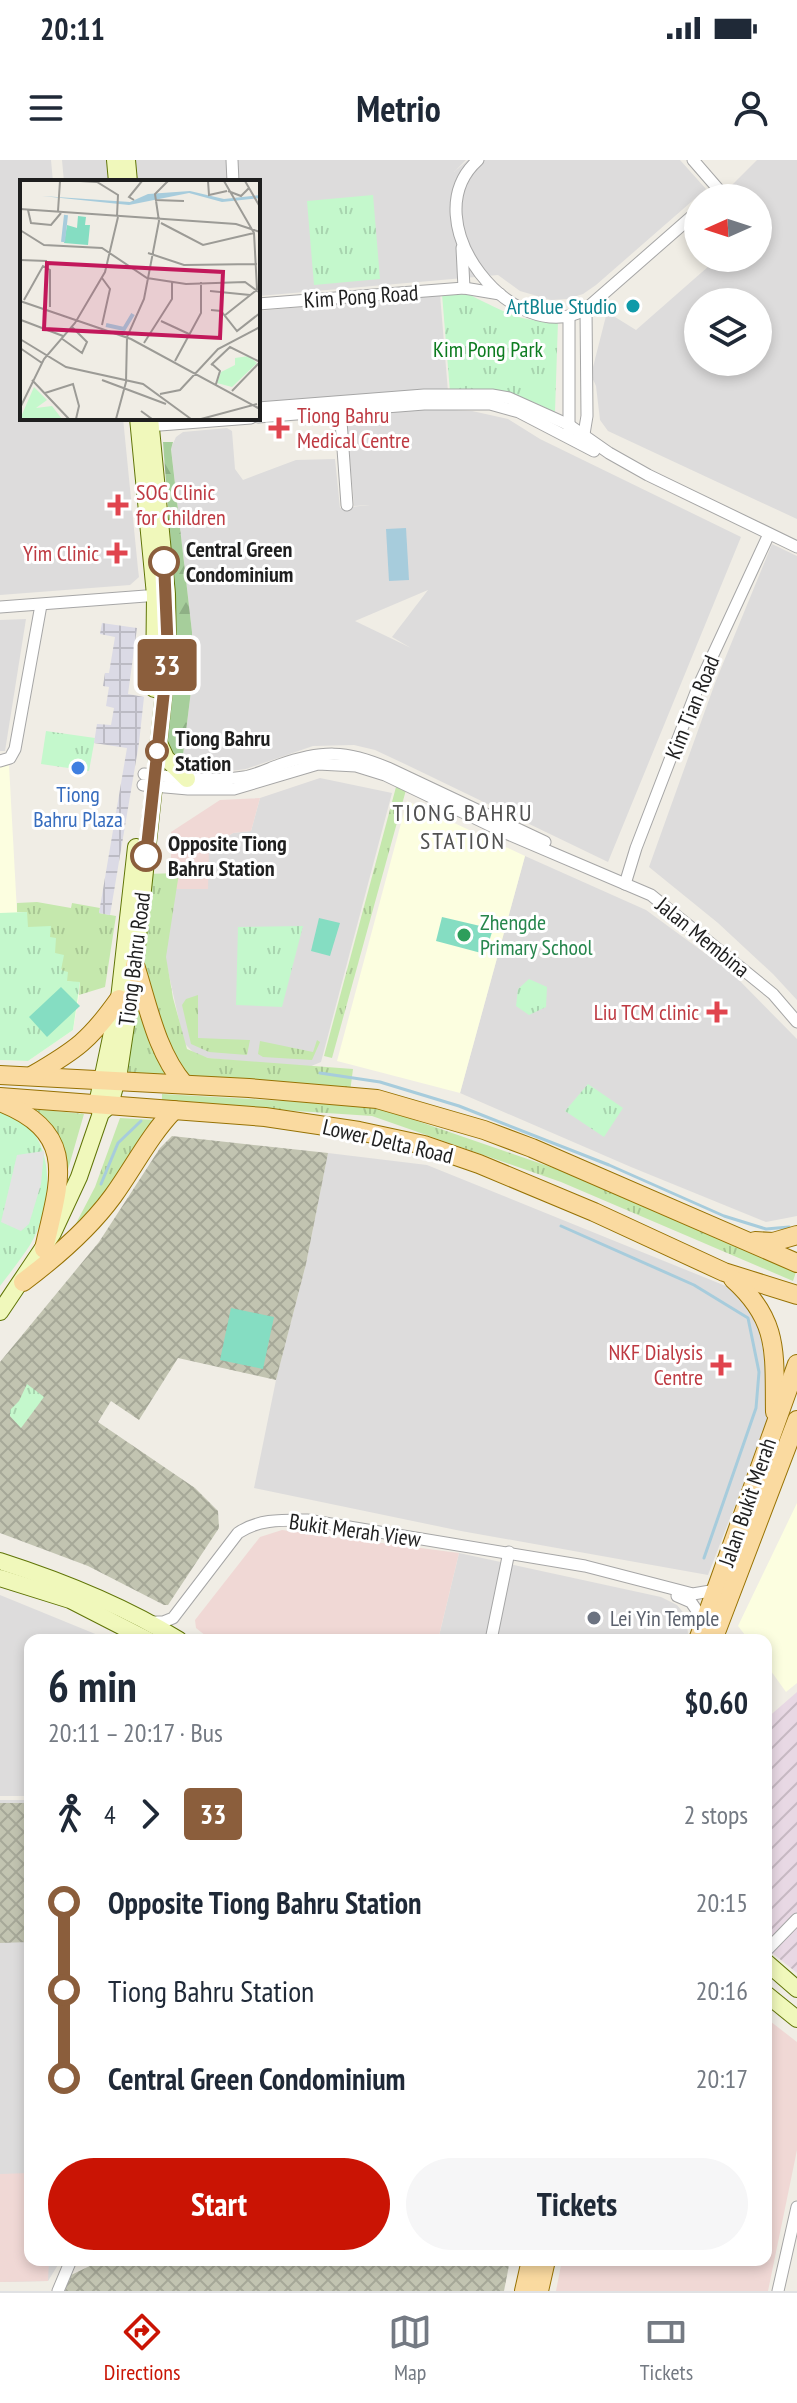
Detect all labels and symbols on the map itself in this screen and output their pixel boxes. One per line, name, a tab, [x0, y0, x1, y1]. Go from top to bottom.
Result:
inset map	[20, 180, 260, 420]
north arrow	[684, 184, 772, 272]
street label: Kim Pong Road	[303, 278, 419, 314]
place label: ArtBlue Studio	[506, 292, 617, 320]
marker: ArtBlue Studio	[624, 297, 642, 315]
park label: Kim Pong Park	[433, 335, 543, 363]
place label: Tiong Bahru Medical Centre	[297, 401, 410, 454]
marker: Tiong Bahru Medical Centre	[268, 417, 290, 439]
place label: SOG Clinic for Children	[136, 478, 226, 531]
marker: SOG Clinic for Children	[107, 494, 129, 516]
place label: Central Green Condominium	[186, 535, 293, 588]
place label: Yim Clinic	[23, 539, 99, 567]
marker: Yim Clinic	[106, 542, 128, 564]
marker: Central Green Condominium	[149, 547, 179, 577]
line badge: 33	[131, 639, 203, 691]
street label: Kim Tian Road	[659, 651, 725, 763]
place label: Tiong Bahru Station	[175, 724, 270, 777]
marker: Tiong Bahru Station	[146, 740, 168, 762]
marker: Tiong Bahru Plaza	[69, 759, 87, 777]
place label: Tiong Bahru Plaza	[33, 780, 123, 833]
district label: TIONG BAHRU STATION	[393, 797, 533, 856]
place label: Opposite Tiong Bahru Station	[168, 829, 287, 882]
marker: Opposite Tiong Bahru Station	[131, 841, 161, 871]
street label: Jalan Membina	[650, 890, 756, 983]
street label: Tiong Bahru Road	[112, 891, 156, 1027]
place label: Zhengde Primary School	[480, 908, 594, 961]
marker: Zhengde Primary School	[455, 926, 473, 944]
place label: Liu TCM clinic	[594, 998, 699, 1026]
marker: Liu TCM clinic	[706, 1001, 728, 1023]
street label: Lower Delta Road	[320, 1112, 456, 1170]
place label: NKF Dialysis Centre	[608, 1338, 703, 1391]
marker: NKF Dialysis Centre	[710, 1354, 732, 1376]
street label: Jalan Bukit Merah	[712, 1434, 782, 1571]
street label: Bukit Merah View	[287, 1507, 423, 1553]
place label: Lei Yin Temple	[610, 1604, 719, 1632]
marker: Lei Yin Temple	[585, 1609, 603, 1627]

